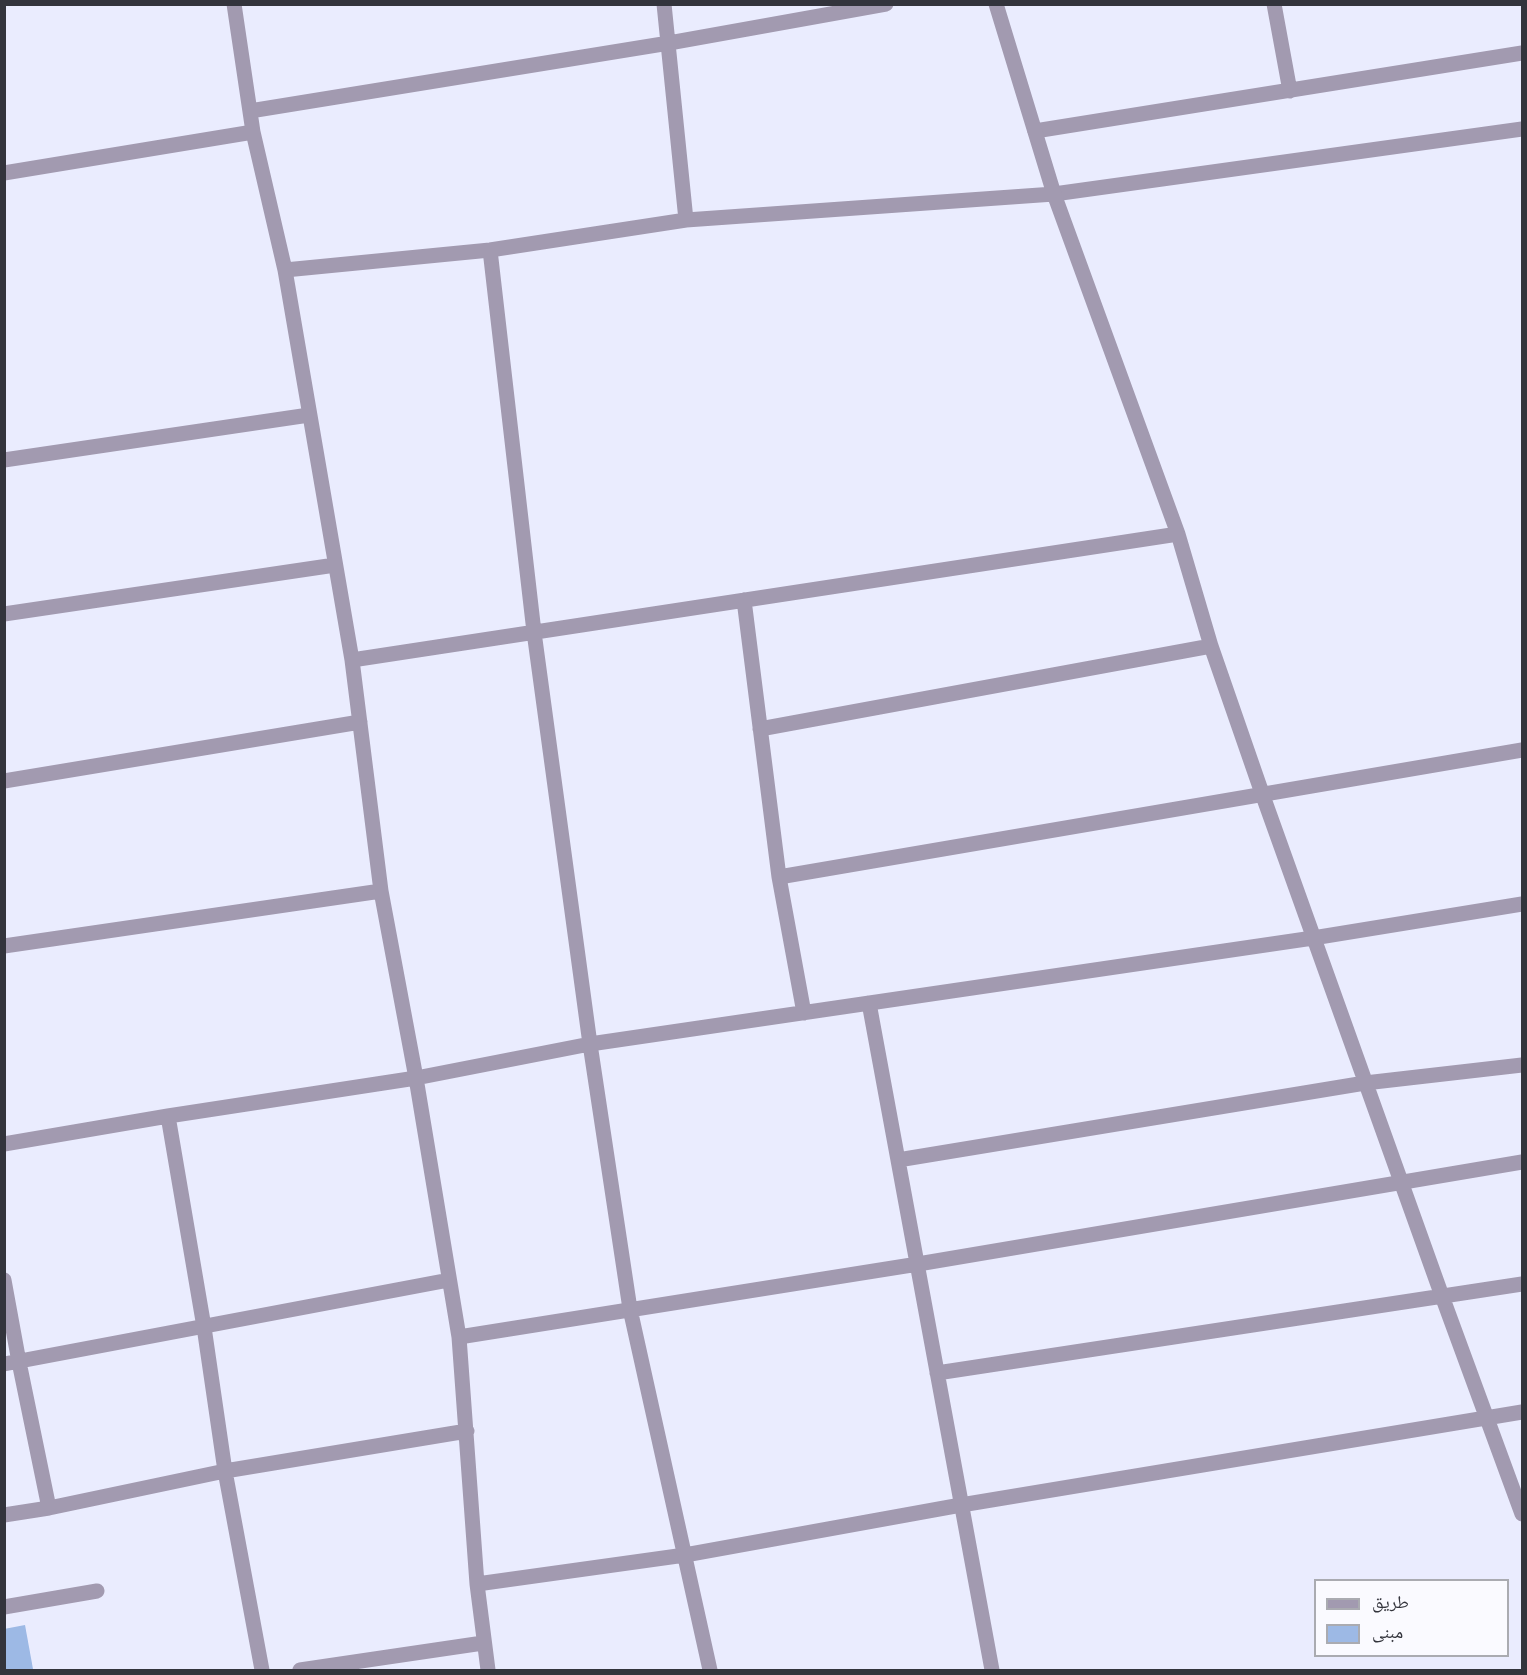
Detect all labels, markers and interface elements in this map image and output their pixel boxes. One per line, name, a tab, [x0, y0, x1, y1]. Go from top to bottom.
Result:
legend	[1314, 1579, 1509, 1657]
text: طريق	[1372, 1590, 1409, 1613]
text: مبنى	[1372, 1620, 1403, 1643]

